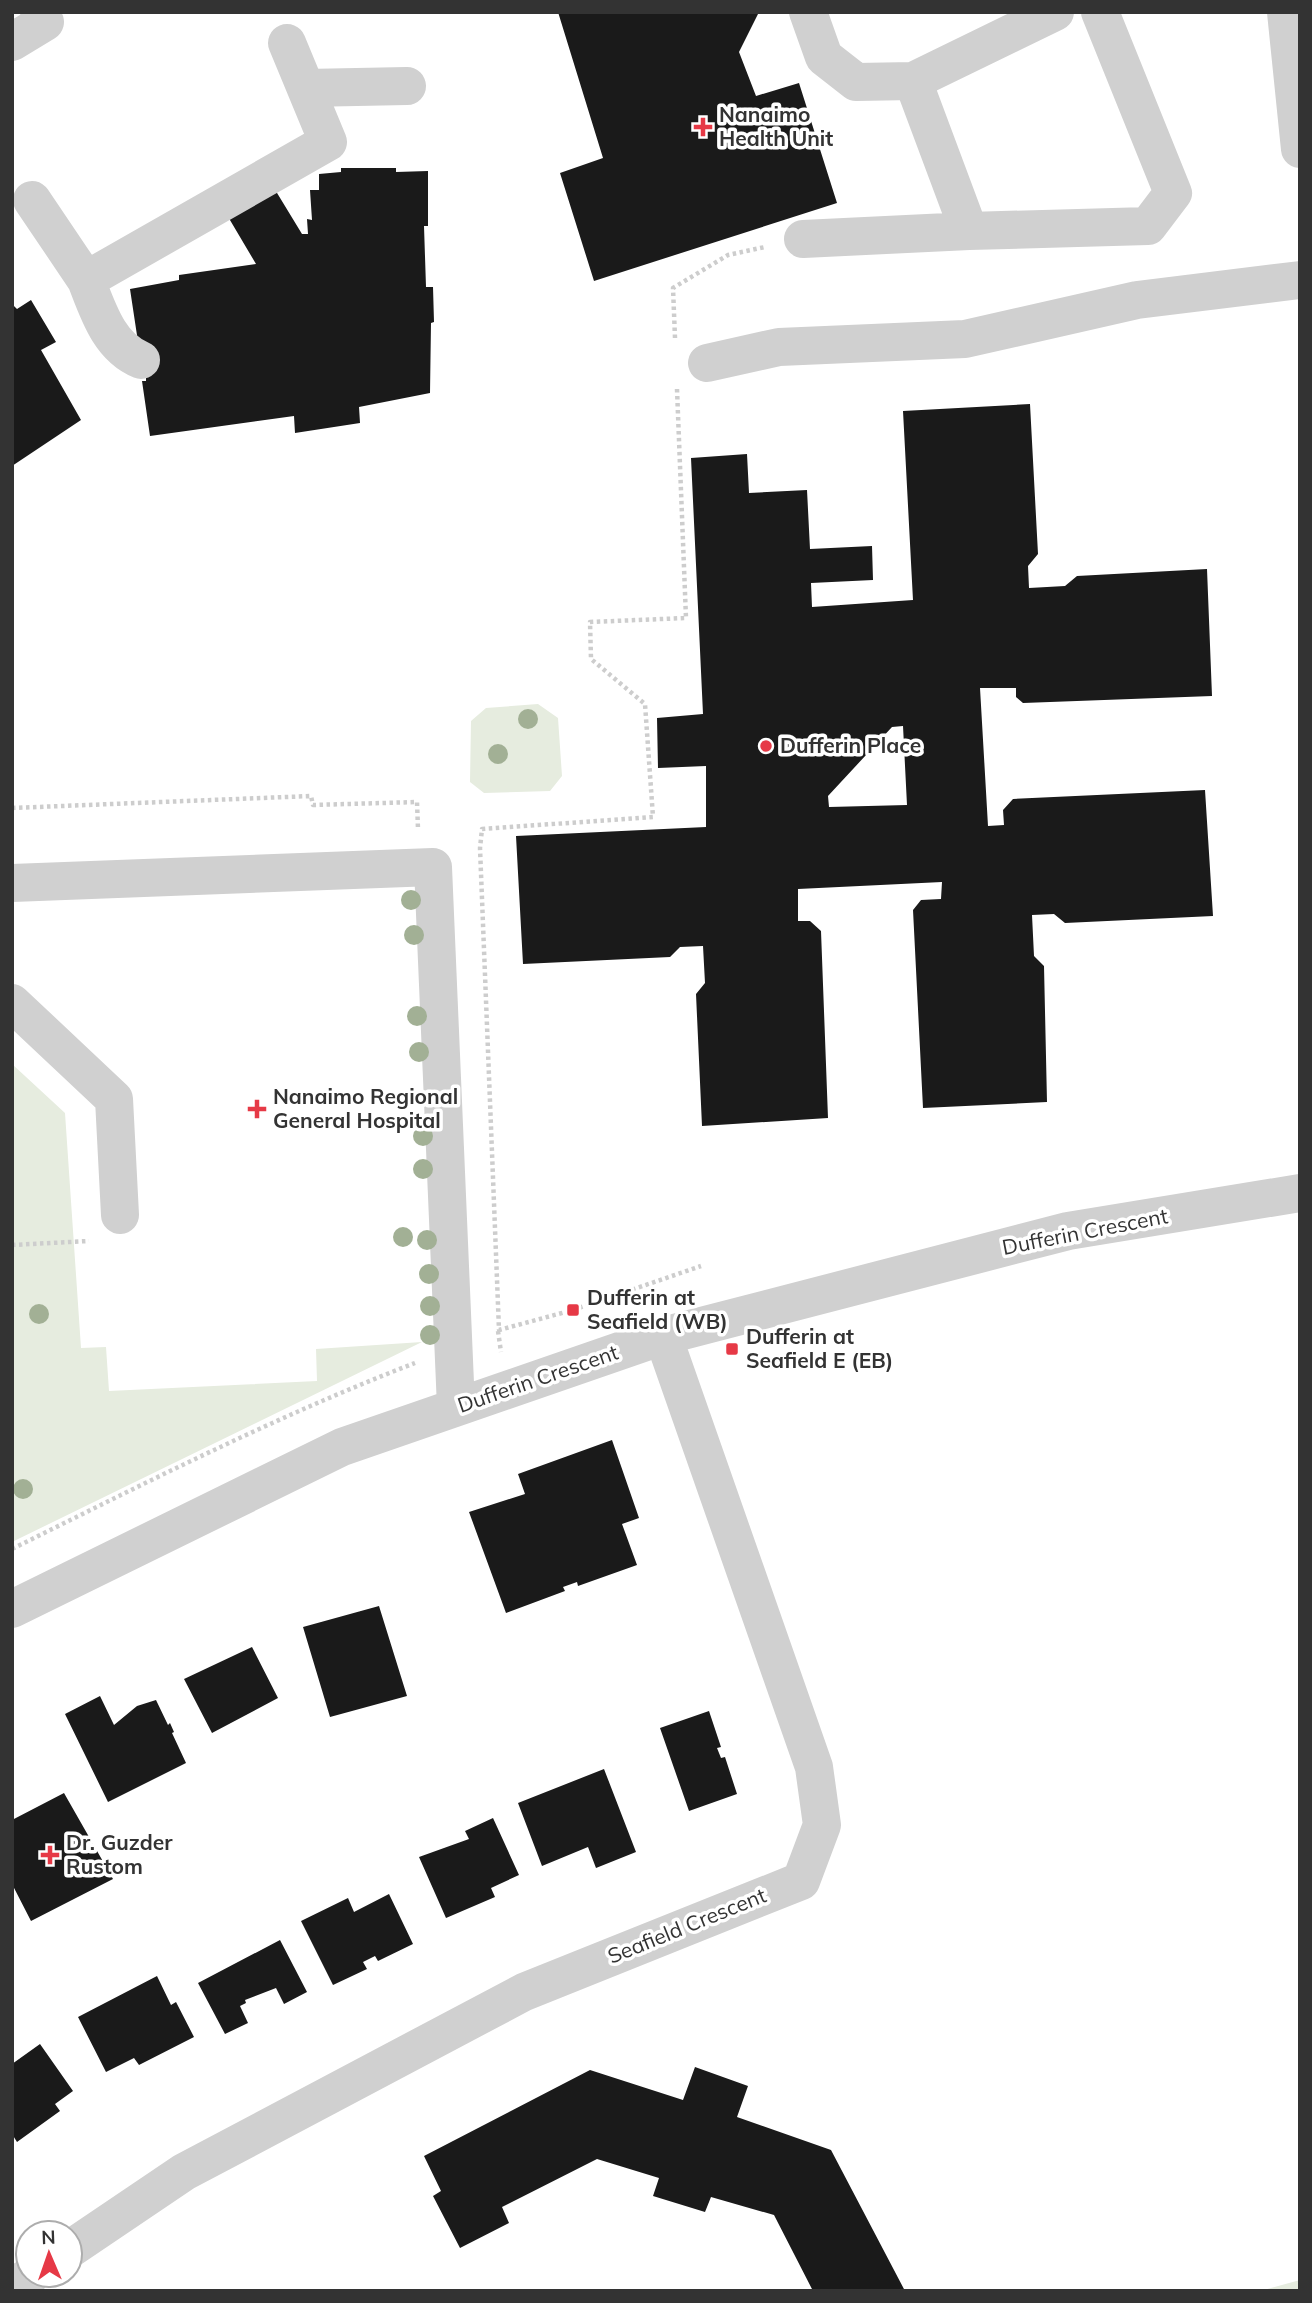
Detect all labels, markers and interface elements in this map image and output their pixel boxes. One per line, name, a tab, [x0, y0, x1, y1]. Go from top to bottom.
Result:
place label: Nanaimo Health Unit	[719, 101, 833, 151]
marker: Nanaimo Health Unit	[693, 117, 713, 137]
place label: Dufferin Place	[780, 732, 921, 758]
marker: Dufferin Place	[758, 738, 774, 754]
place label: Nanaimo Regional General Hospital	[273, 1083, 458, 1133]
marker: Nanaimo Regional General Hospital	[247, 1099, 267, 1119]
street label: Dufferin Crescent	[1000, 1202, 1170, 1260]
place label: Dufferin at Seafield (WB)	[587, 1284, 728, 1334]
marker: Dufferin at Seafield (WB)	[565, 1302, 581, 1318]
place label: Dufferin at Seafield E (EB)	[746, 1323, 893, 1373]
street label: Dufferin Crescent	[454, 1338, 621, 1418]
marker: Dufferin at Seafield E (EB)	[724, 1341, 740, 1357]
place label: Dr. Guzder Rustom	[66, 1829, 173, 1879]
marker: Dr. Guzder Rustom	[40, 1845, 60, 1865]
street label: Seafield Crescent	[604, 1881, 770, 1969]
north arrow	[14, 2219, 84, 2289]
text: N	[41, 2225, 56, 2249]

